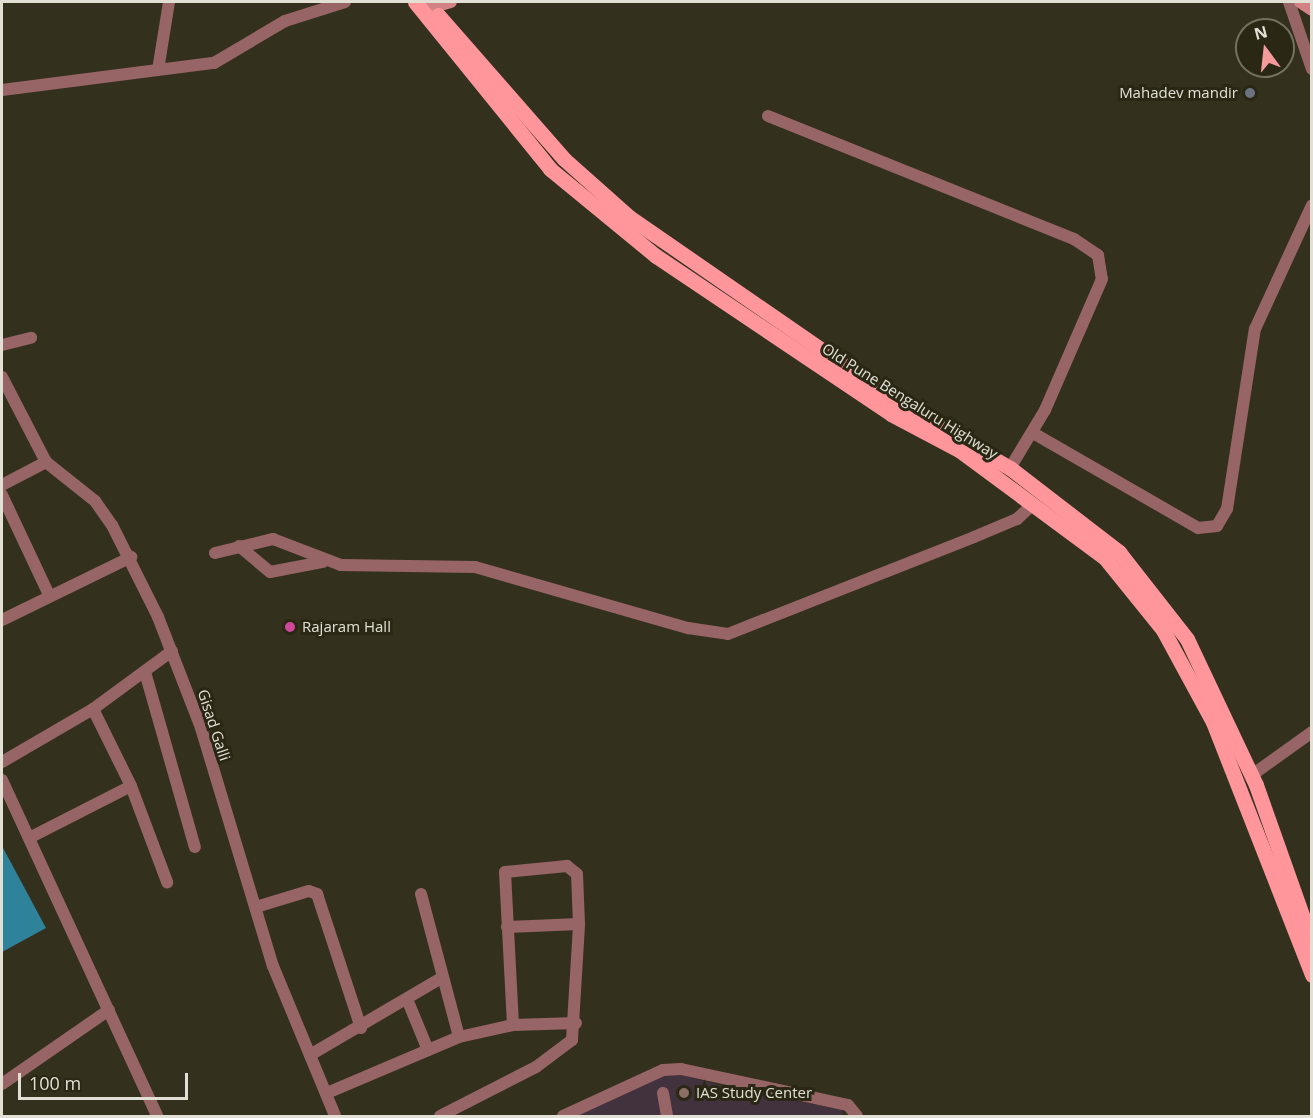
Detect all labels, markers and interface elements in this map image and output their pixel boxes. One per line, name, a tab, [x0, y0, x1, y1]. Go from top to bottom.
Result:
north arrow	[1235, 18, 1295, 78]
text: N	[1252, 20, 1270, 45]
place label: Mahadev mandir	[1119, 84, 1238, 102]
marker: Mahadev mandir	[1243, 86, 1257, 100]
street label: Old Pune Bengaluru Highway	[819, 339, 1001, 463]
place label: Rajaram Hall	[302, 618, 391, 636]
marker: Rajaram Hall	[283, 620, 297, 634]
street label: Gisad Galli	[194, 687, 234, 763]
scale bar	[21, 1061, 190, 1099]
text: 100 m	[29, 1071, 81, 1095]
place label: IAS Study Center	[696, 1084, 812, 1102]
marker: IAS Study Center	[677, 1086, 691, 1100]

